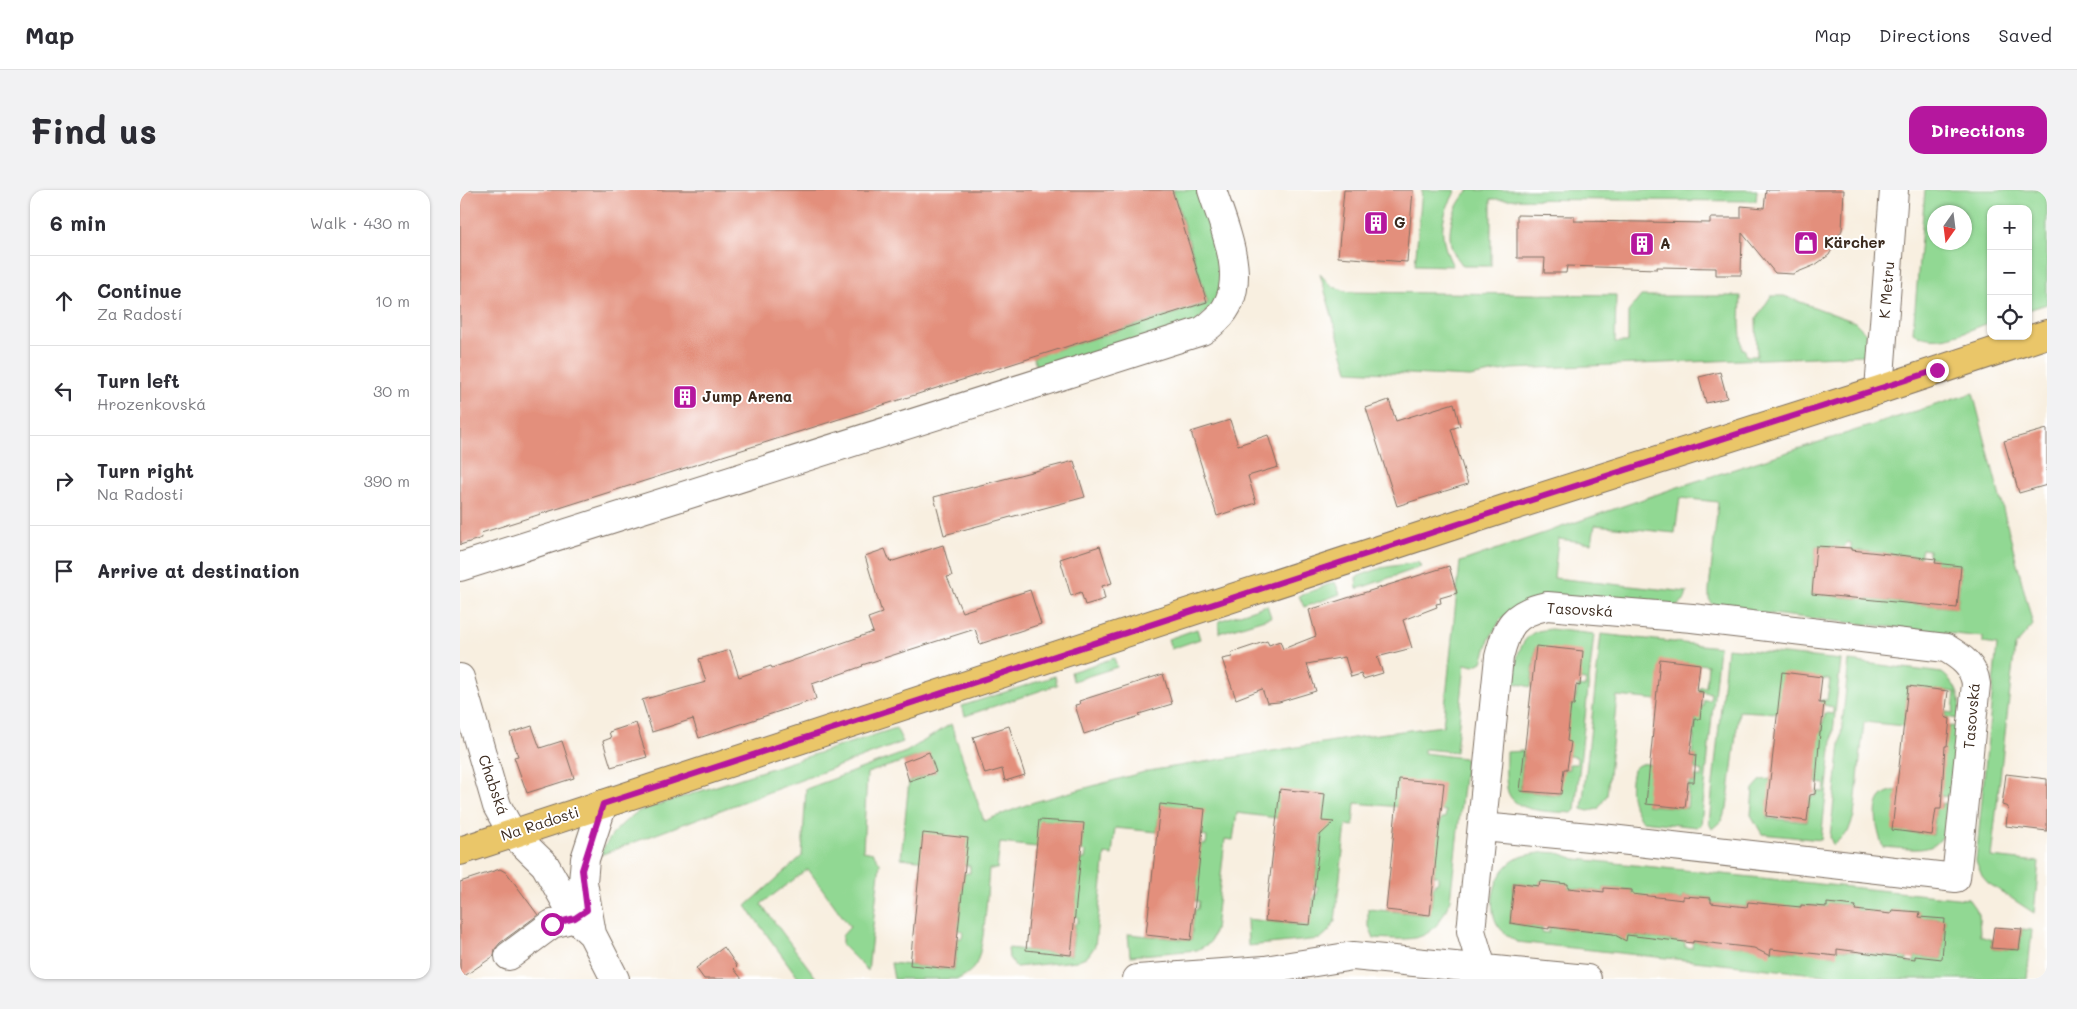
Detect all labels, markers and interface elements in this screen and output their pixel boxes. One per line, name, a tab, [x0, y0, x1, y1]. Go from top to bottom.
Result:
text: Map	[25, 19, 74, 50]
text: Map	[1814, 23, 1851, 47]
text: Directions	[1879, 23, 1971, 47]
text: Saved	[1999, 23, 2052, 47]
button: Directions	[1909, 106, 2047, 154]
text: Find us	[30, 107, 157, 153]
north arrow	[1927, 205, 1972, 250]
map controls	[1987, 205, 2032, 340]
button: +	[1987, 205, 2032, 250]
text: 6 min	[50, 209, 106, 236]
building icon: G	[1363, 210, 1389, 236]
text: Walk · 430 m	[310, 212, 410, 233]
place label: G	[1394, 212, 1406, 232]
shop icon: Kärcher	[1793, 230, 1819, 256]
building icon: A	[1629, 231, 1655, 257]
place label: Kärcher	[1824, 232, 1886, 252]
place label: A	[1660, 233, 1670, 253]
button: −	[1987, 250, 2032, 295]
street label: K Metru	[1874, 260, 1898, 319]
text: Continue	[97, 278, 182, 303]
icon: ahead	[50, 287, 78, 315]
text: 10 m	[375, 290, 410, 311]
button: locate	[1987, 295, 2032, 340]
text: Za Radostí	[97, 303, 183, 324]
route end	[1926, 359, 1949, 382]
text: Turn left	[97, 368, 180, 393]
icon: left	[50, 377, 78, 405]
text: 30 m	[373, 380, 410, 401]
building icon: Jump Arena	[672, 384, 698, 410]
place label: Jump Arena	[702, 386, 792, 406]
text: Hrozenkovská	[97, 393, 206, 414]
text: Turn right	[97, 458, 194, 483]
icon: right	[50, 467, 78, 495]
text: 390 m	[363, 470, 410, 491]
text: Na Radosti	[97, 483, 183, 504]
icon: arrive	[50, 557, 78, 585]
text: Arrive at destination	[97, 558, 300, 583]
street label: Tasovská	[1546, 597, 1614, 621]
street label: Tasovská	[1958, 682, 1984, 750]
street label: Chabská	[474, 752, 514, 818]
street label: Na Radosti	[498, 801, 581, 845]
route start	[541, 913, 564, 936]

